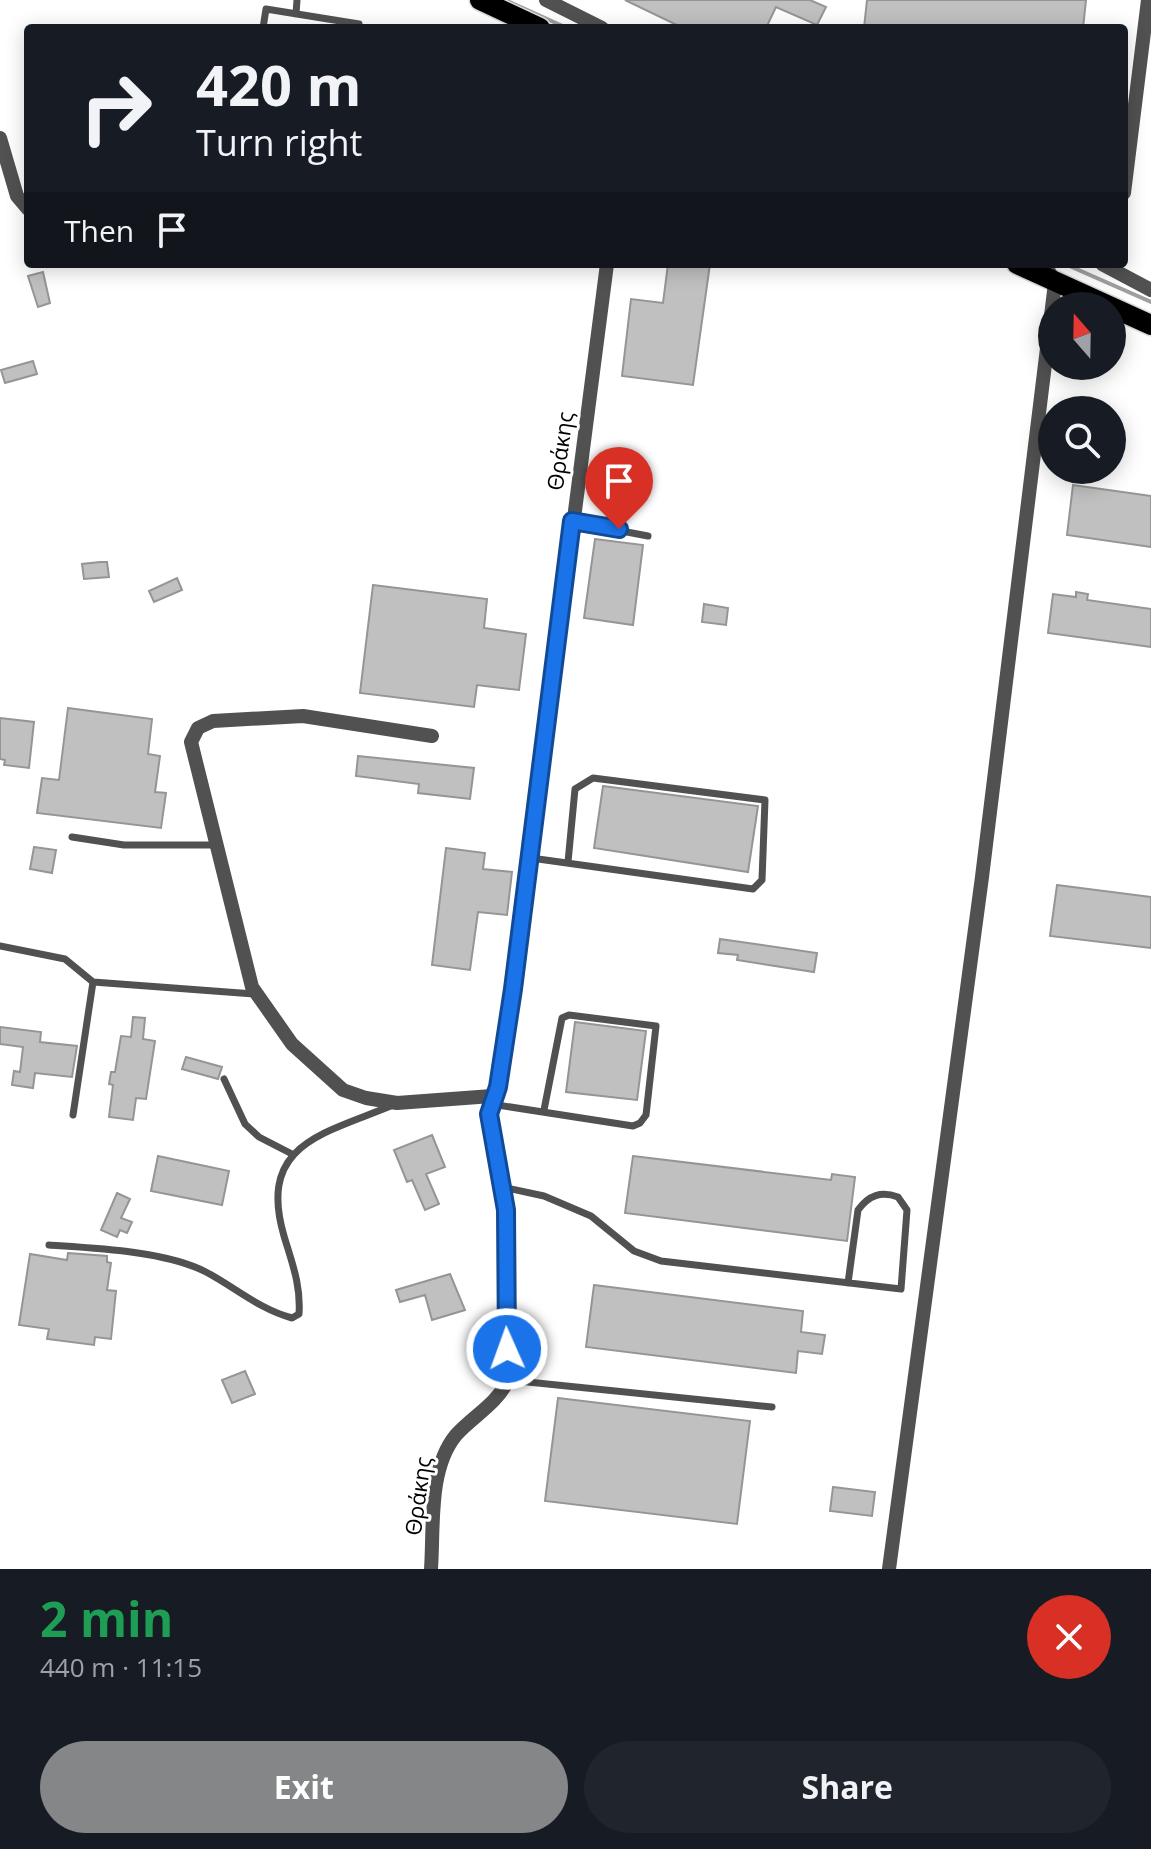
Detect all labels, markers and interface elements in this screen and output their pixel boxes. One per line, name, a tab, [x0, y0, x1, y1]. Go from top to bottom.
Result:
text: 420 m	[196, 46, 362, 122]
icon: right	[64, 56, 168, 160]
text: Turn right	[196, 118, 362, 167]
icon: arrive	[150, 208, 194, 252]
text: Then	[64, 210, 134, 251]
north arrow	[1038, 292, 1126, 380]
map controls	[1038, 292, 1126, 484]
button: search	[1038, 396, 1126, 484]
street label: Θράκης	[539, 409, 579, 492]
pin	[585, 447, 653, 529]
icon: arrive	[597, 459, 641, 503]
position arrow	[465, 1307, 549, 1391]
street label: Θράκης	[397, 1454, 437, 1537]
text: 2 min	[40, 1586, 173, 1651]
button: close	[1027, 1595, 1111, 1679]
text: 440 m · 11:15	[40, 1649, 202, 1685]
button: Exit	[40, 1741, 568, 1833]
button: Share	[584, 1741, 1111, 1833]

